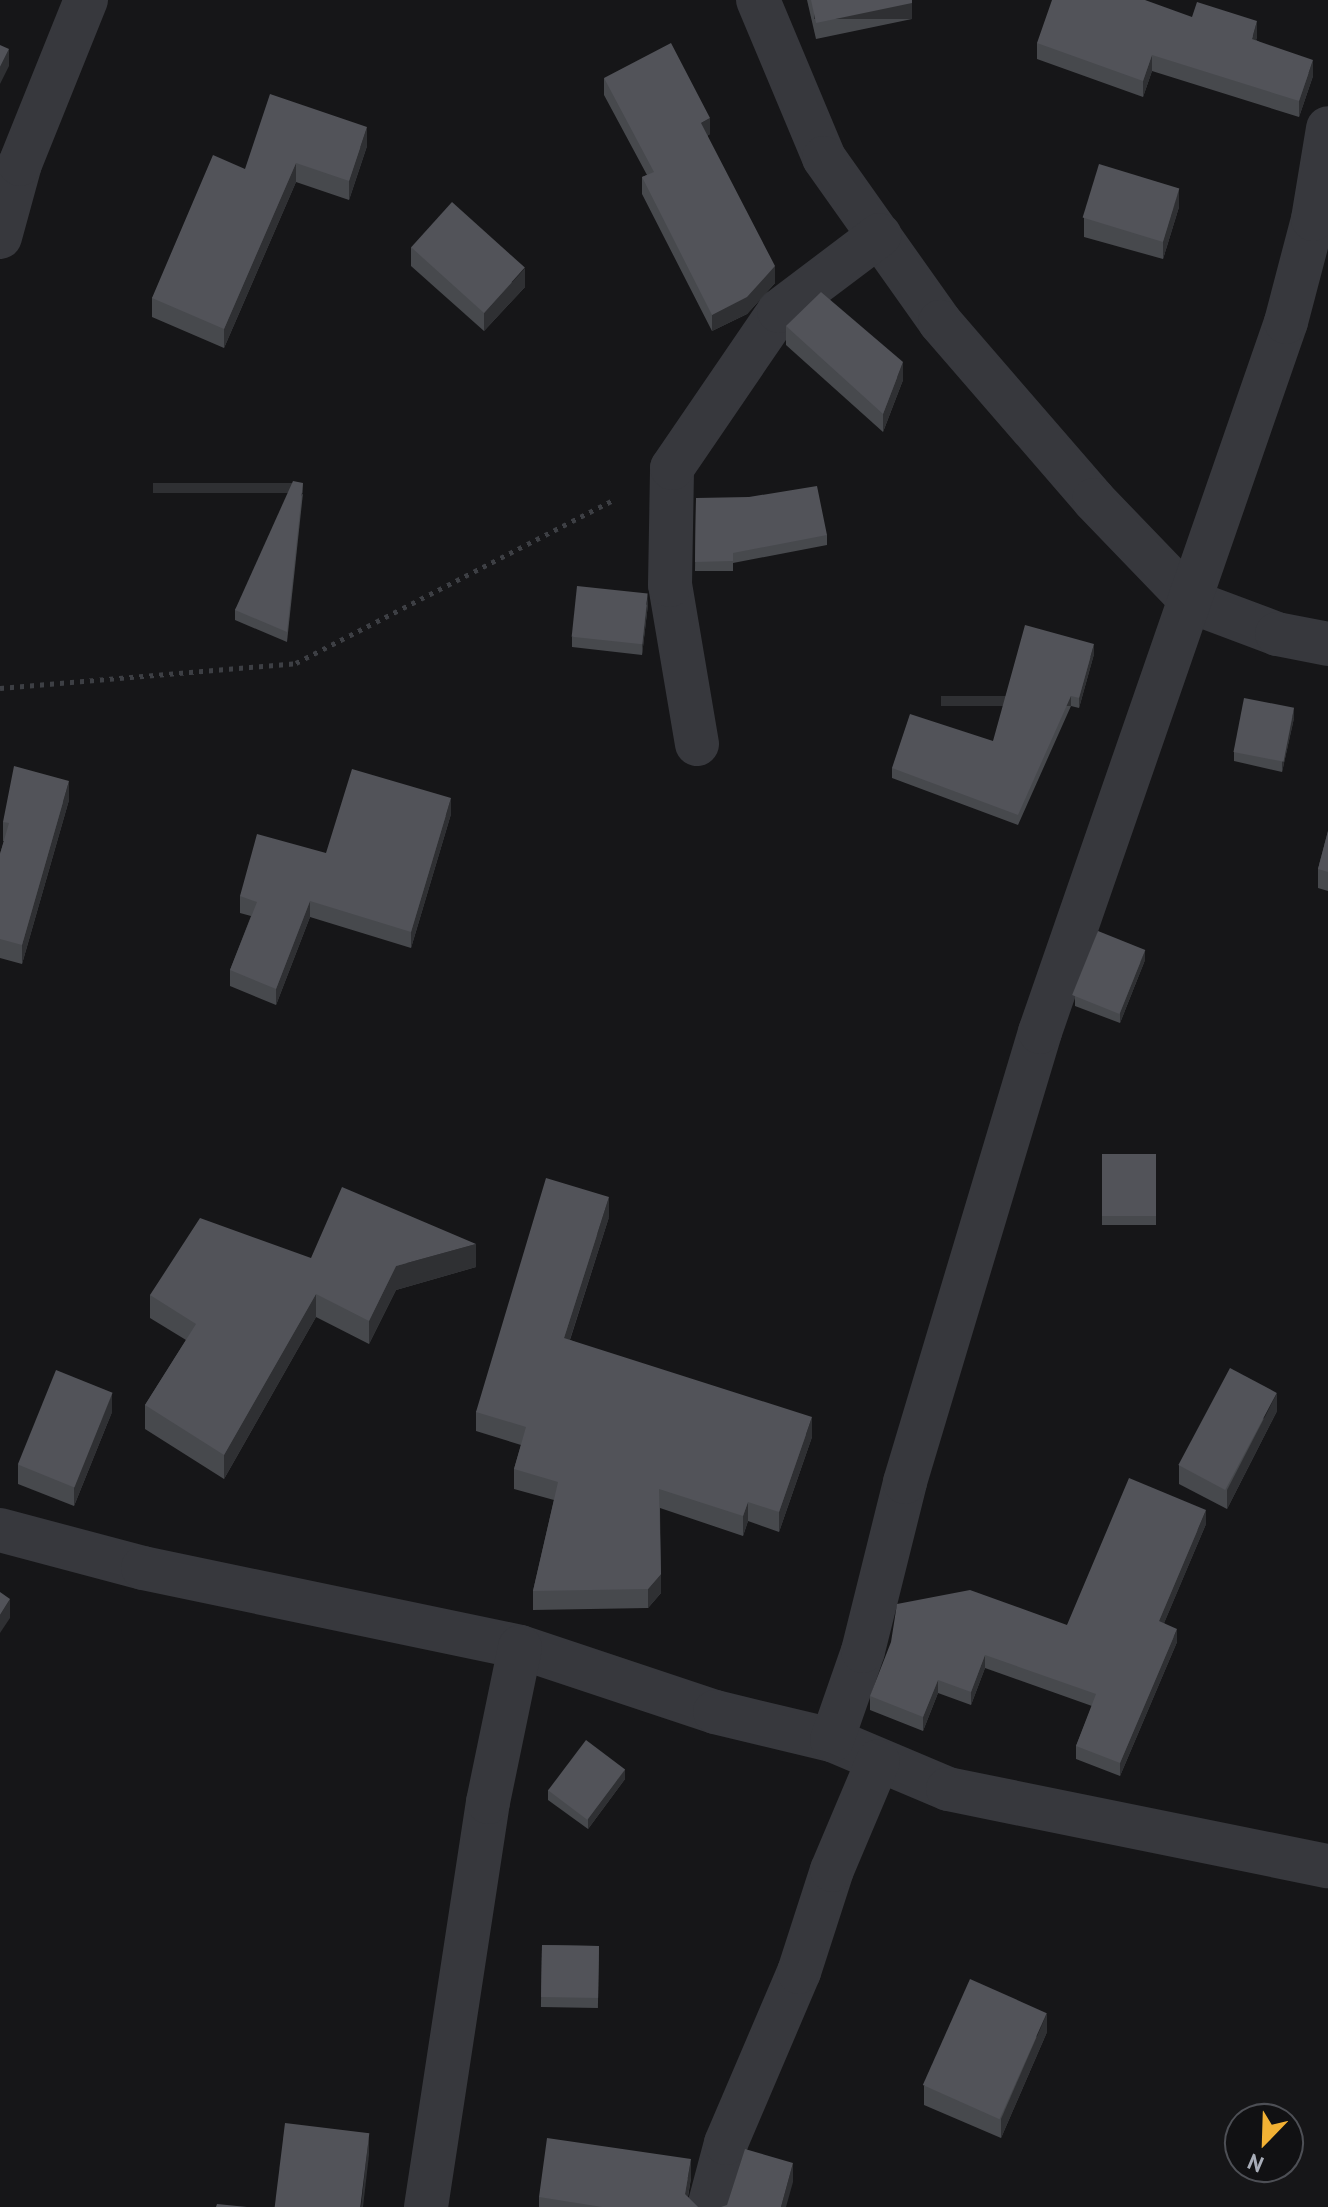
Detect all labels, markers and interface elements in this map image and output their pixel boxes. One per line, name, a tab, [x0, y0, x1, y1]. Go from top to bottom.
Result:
north arrow	[1224, 2103, 1304, 2183]
text: N	[1243, 2148, 1268, 2179]

